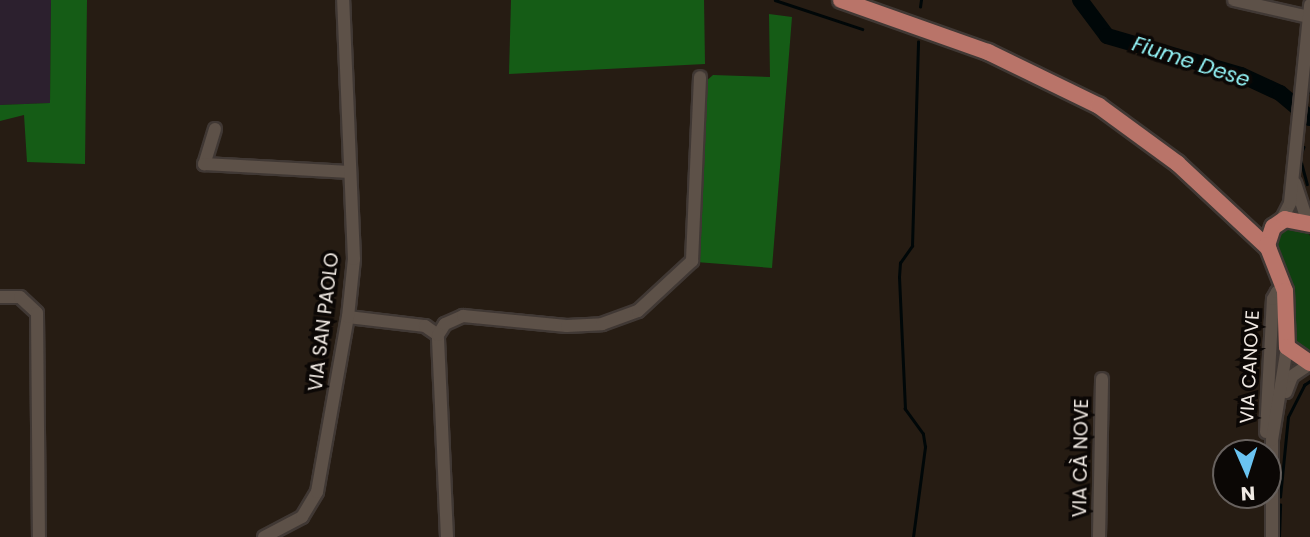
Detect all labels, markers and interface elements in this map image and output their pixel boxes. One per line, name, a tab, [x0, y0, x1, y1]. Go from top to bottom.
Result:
water label: Fiume Dese	[1129, 31, 1253, 93]
street label: VIA SAN PAOLO	[304, 251, 344, 393]
street label: VIA CANOVE	[1236, 310, 1264, 424]
street label: VIA CÀ NOVE	[1069, 398, 1093, 518]
north arrow	[1212, 439, 1282, 509]
text: N	[1240, 480, 1256, 507]

